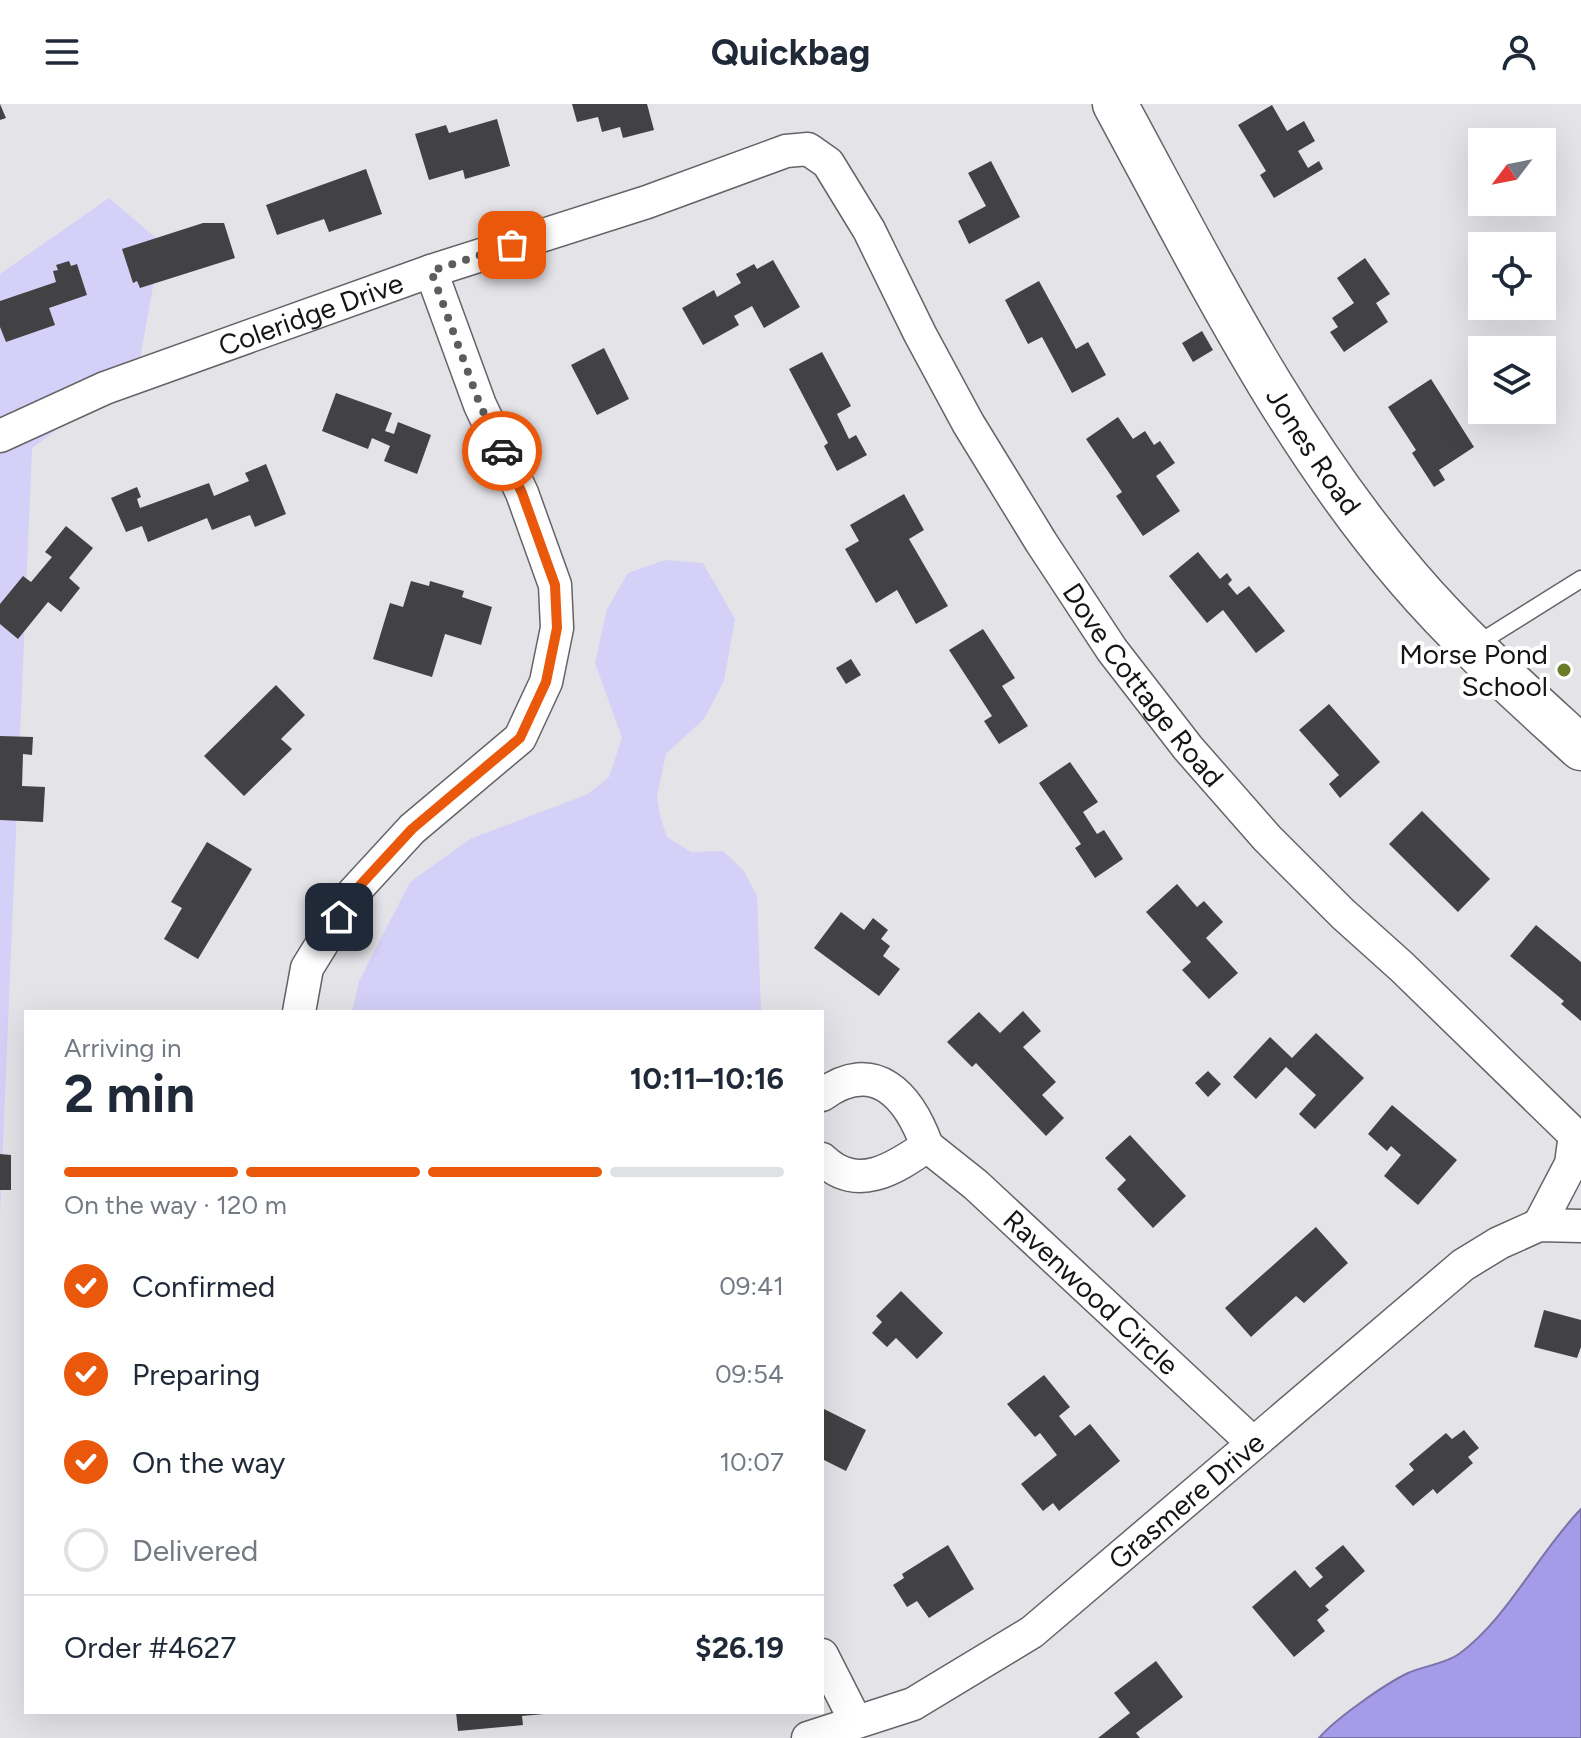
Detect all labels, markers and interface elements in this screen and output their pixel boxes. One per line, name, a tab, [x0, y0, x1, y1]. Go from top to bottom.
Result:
icon: menu	[40, 30, 84, 74]
icon: person	[1497, 30, 1541, 74]
text: Quickbag	[711, 31, 870, 74]
north arrow	[1468, 128, 1556, 216]
map controls	[1468, 128, 1556, 424]
pin	[478, 211, 546, 279]
icon: bag	[490, 223, 534, 267]
button: locate	[1468, 232, 1556, 320]
street label: Coleridge Drive	[214, 265, 408, 363]
button: layers	[1468, 336, 1556, 424]
street label: Jones Road	[1259, 381, 1368, 521]
courier	[462, 411, 542, 491]
icon: car	[480, 429, 524, 473]
street label: Dove Cottage Road	[1056, 577, 1231, 794]
place label: Morse Pond School	[1399, 637, 1548, 703]
marker: Morse Pond School	[1555, 661, 1573, 679]
pin	[305, 883, 373, 951]
icon: home	[317, 895, 361, 939]
text: Arriving in	[64, 1032, 182, 1064]
text: 10:11–10:16	[630, 1060, 784, 1097]
text: 2 min	[64, 1063, 195, 1125]
text: On the way · 120 m	[64, 1189, 287, 1221]
street label: Ravenwood Circle	[997, 1203, 1186, 1382]
icon: check	[64, 1264, 108, 1308]
text: Confirmed	[132, 1268, 275, 1305]
text: 09:41	[719, 1270, 784, 1302]
icon: check	[64, 1352, 108, 1396]
text: Preparing	[132, 1356, 260, 1393]
text: 09:54	[715, 1358, 784, 1390]
street label: Grasmere Drive	[1101, 1425, 1271, 1576]
icon: check	[64, 1440, 108, 1484]
text: On the way	[132, 1444, 285, 1481]
text: 10:07	[719, 1446, 784, 1478]
text: Delivered	[132, 1532, 258, 1569]
text: Order #4627	[64, 1629, 236, 1666]
text: $26.19	[695, 1629, 784, 1666]

